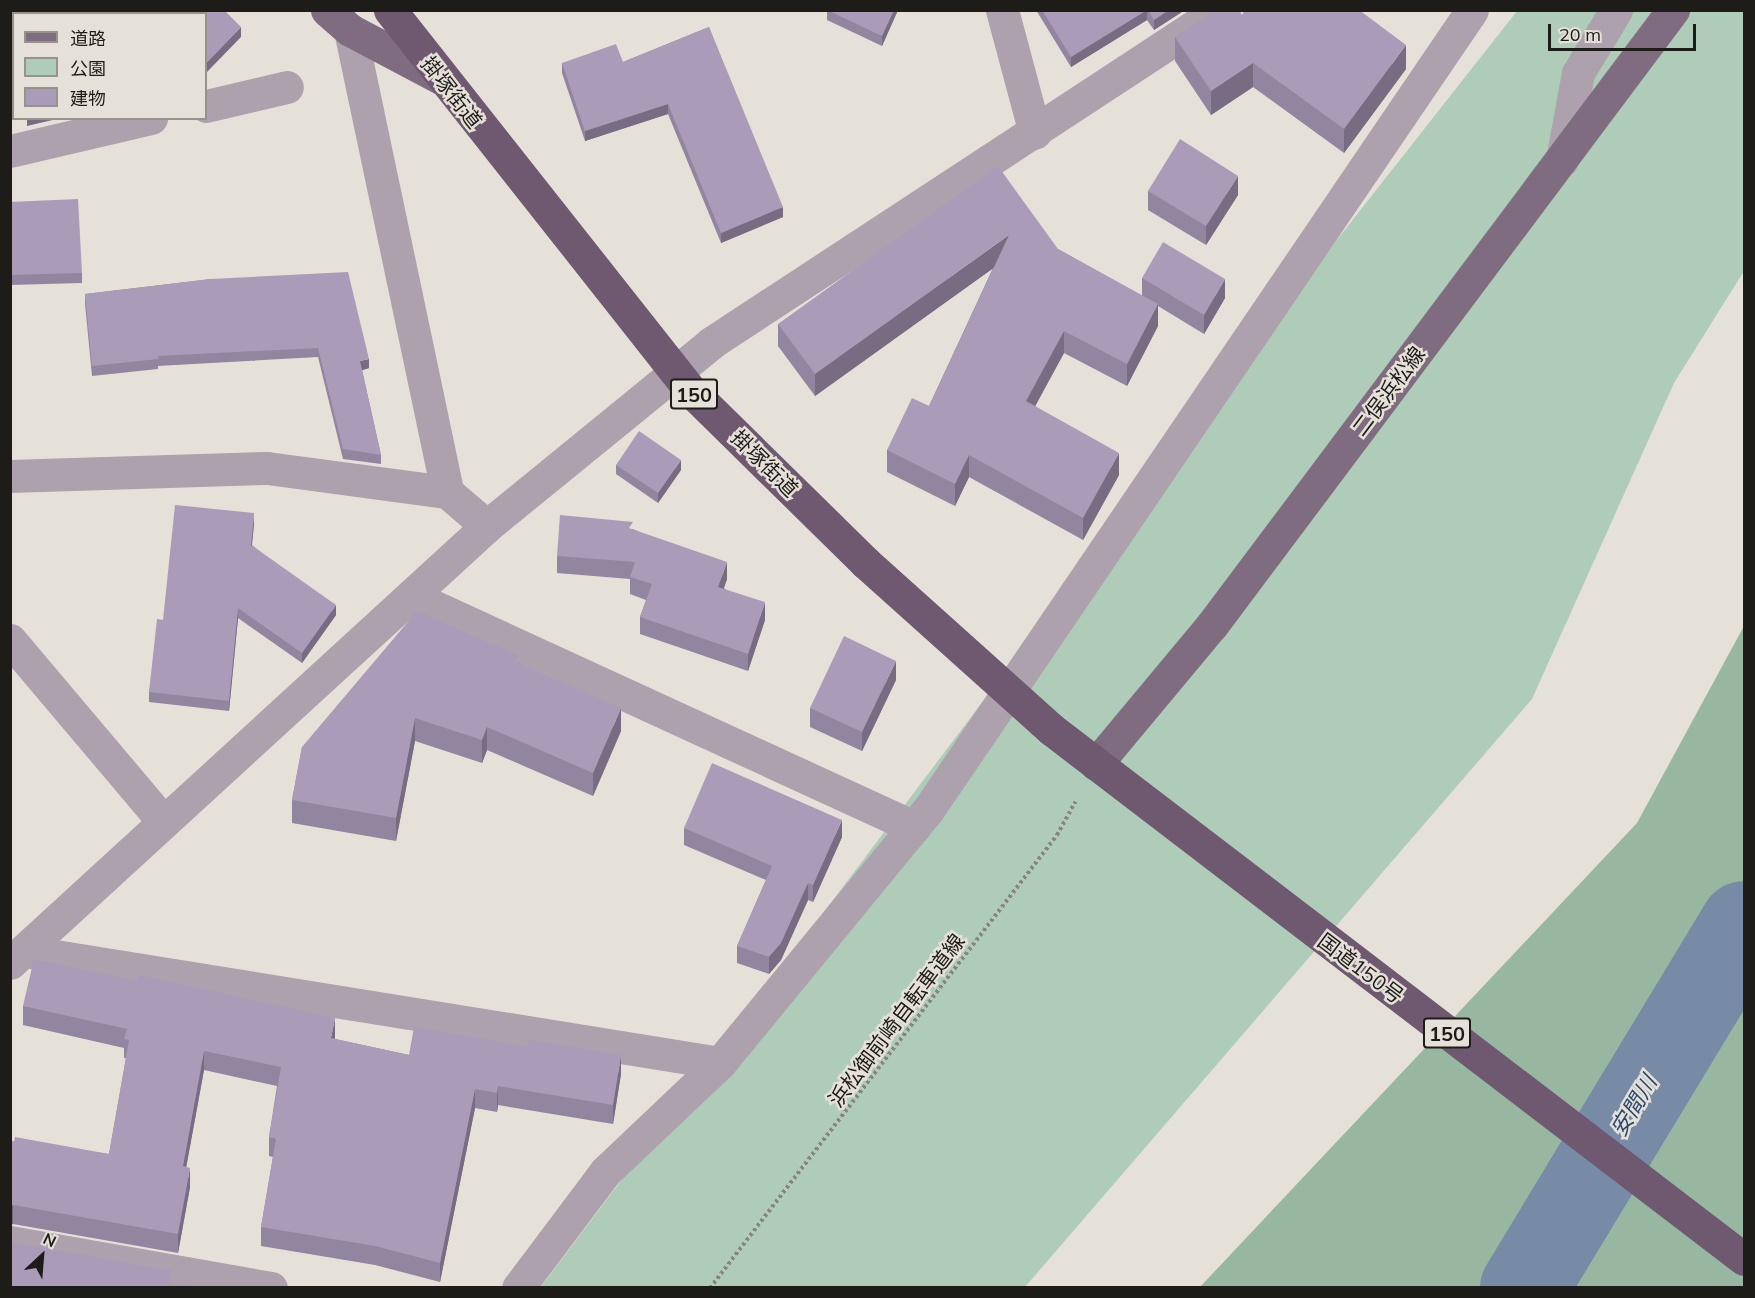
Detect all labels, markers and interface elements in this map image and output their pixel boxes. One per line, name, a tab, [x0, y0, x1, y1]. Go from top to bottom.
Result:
legend	[12, 12, 207, 120]
scale bar	[1551, 12, 1700, 50]
text: 20 m	[1559, 23, 1601, 46]
text: 道路	[70, 27, 106, 50]
street label: 掛塚街道	[416, 51, 488, 133]
text: 公園	[70, 57, 106, 80]
text: 建物	[70, 87, 106, 110]
street label: 二俣浜松線	[1346, 341, 1430, 441]
road number: 150	[670, 377, 718, 411]
street label: 掛塚街道	[726, 424, 804, 502]
street label: 国道150号	[1313, 928, 1409, 1008]
street label: 浜松御前崎自転車道線	[823, 929, 969, 1111]
road number: 150	[1423, 1016, 1471, 1050]
water label: 安間川	[1606, 1071, 1662, 1141]
north arrow	[12, 1226, 72, 1286]
text: N	[40, 1228, 60, 1251]

